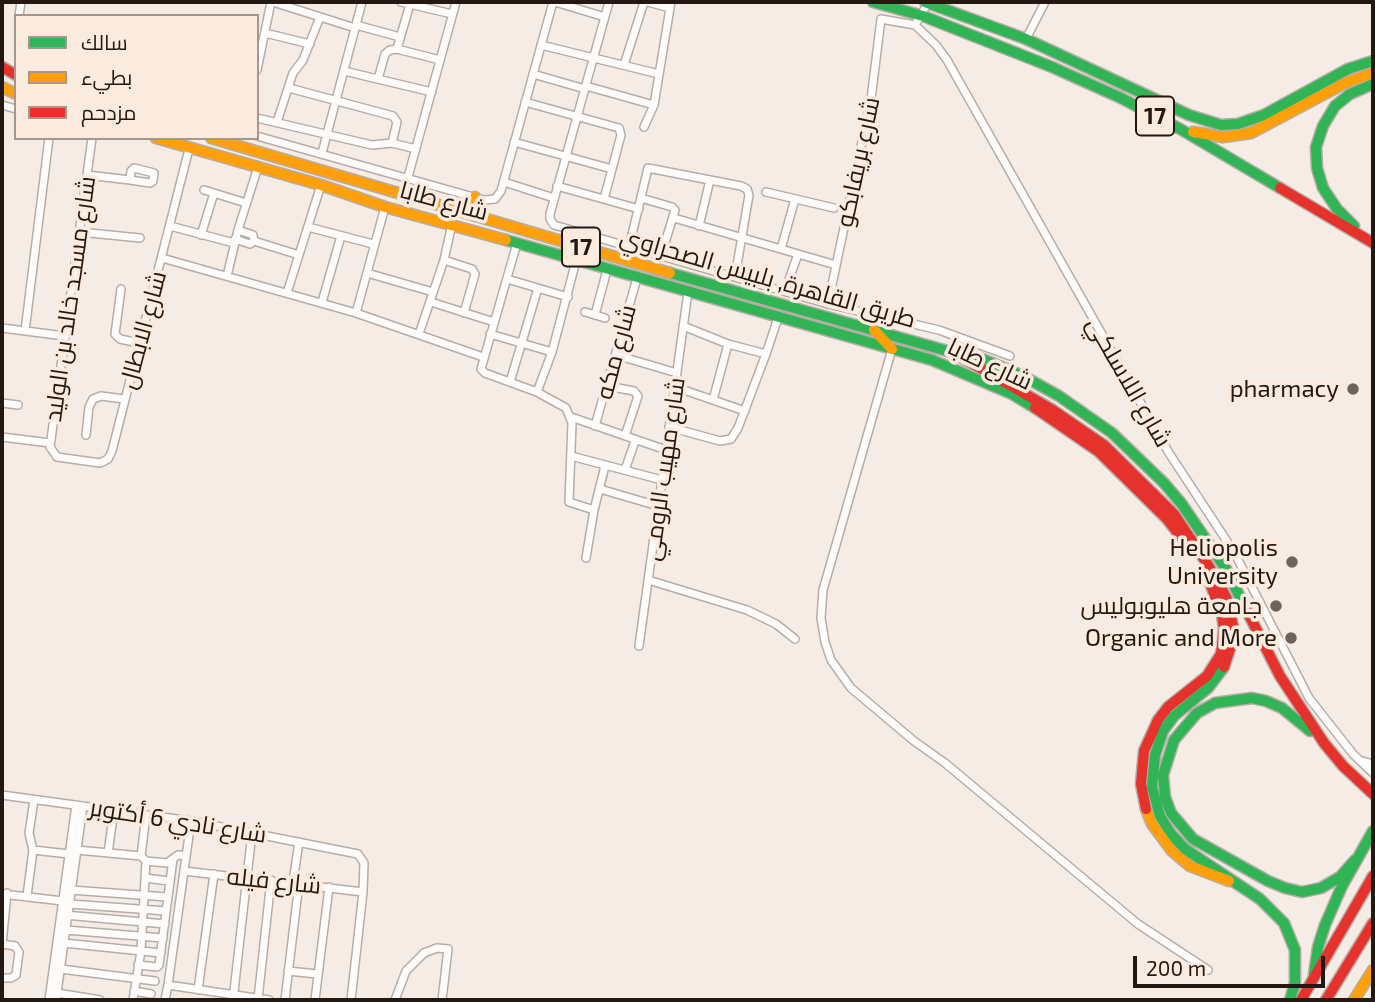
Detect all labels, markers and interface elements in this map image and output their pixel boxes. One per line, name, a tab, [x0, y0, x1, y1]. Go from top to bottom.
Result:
legend	[14, 14, 259, 140]
text: سالك	[81, 29, 128, 54]
text: بطيء	[81, 64, 132, 89]
street label: شارع بريفابكو	[830, 94, 886, 230]
road number: 17	[1136, 97, 1174, 136]
text: مزدحم	[81, 99, 136, 124]
street label: شارع مسجد خالد بن الوليد	[39, 174, 101, 424]
street label: شارع طابا	[397, 175, 491, 227]
street label: طريق القاهرة, بلبيس الصحراوي	[617, 222, 919, 334]
road number: 17	[562, 228, 600, 266]
street label: شارع الابطال	[113, 268, 173, 392]
street label: شارع مكه	[590, 301, 642, 403]
street label: شارع اللاسلكي	[1080, 312, 1178, 452]
street label: شارع طابا	[943, 332, 1037, 396]
street label: شارع مهيب الرومي	[637, 375, 691, 563]
place label: pharmacy	[1230, 375, 1339, 403]
marker: pharmacy	[1345, 381, 1361, 397]
place label: Heliopolis University	[1167, 534, 1278, 590]
marker: Heliopolis University	[1284, 554, 1300, 570]
place label: جامعة هليوبوليس	[1080, 592, 1262, 620]
marker: جامعة هليوبوليس	[1268, 598, 1284, 614]
place label: Organic and More	[1085, 624, 1277, 652]
marker: Organic and More	[1283, 630, 1299, 646]
street label: شارع نادي 6 أكتوبر	[87, 793, 269, 849]
street label: شارع فيله	[225, 862, 323, 900]
scale bar	[1137, 942, 1330, 986]
text: 200 m	[1146, 955, 1206, 980]

